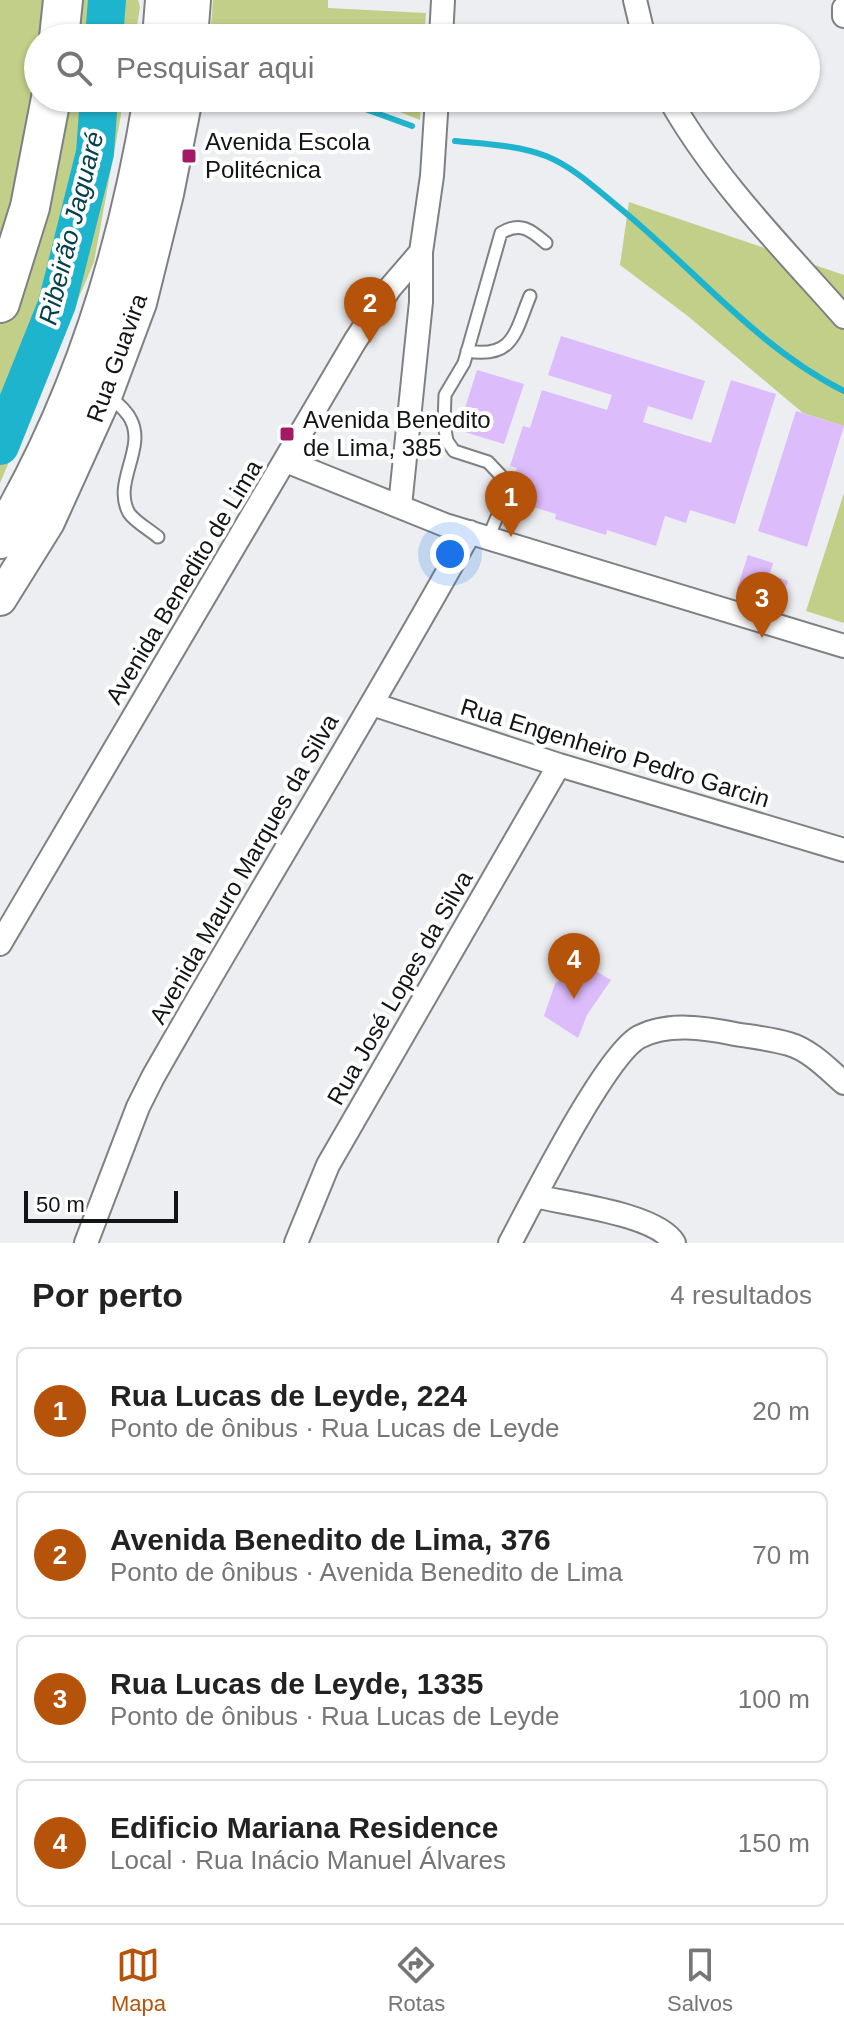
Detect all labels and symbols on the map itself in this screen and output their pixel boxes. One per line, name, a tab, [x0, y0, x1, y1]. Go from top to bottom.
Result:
water label: Ribeirão Jaguaré	[32, 128, 110, 328]
place label: Avenida Escola Politécnica	[205, 128, 371, 183]
marker: Avenida Escola Politécnica	[180, 147, 198, 165]
pin: 2	[344, 277, 396, 343]
street label: Rua Guavira	[81, 289, 152, 426]
place label: Avenida Benedito de Lima, 385	[303, 406, 491, 461]
marker: Avenida Benedito de Lima, 385	[278, 425, 296, 443]
street label: Avenida Benedito de Lima	[100, 454, 268, 709]
pin: 1	[485, 471, 537, 537]
your location	[430, 534, 470, 574]
pin: 3	[736, 572, 788, 638]
street label: Rua Engenheiro Pedro Garcin	[457, 693, 773, 812]
street label: Avenida Mauro Marques da Silva	[144, 709, 344, 1028]
street label: Rua José Lopes da Silva	[322, 865, 478, 1109]
pin: 4	[548, 933, 600, 999]
scale bar	[24, 1187, 178, 1223]

